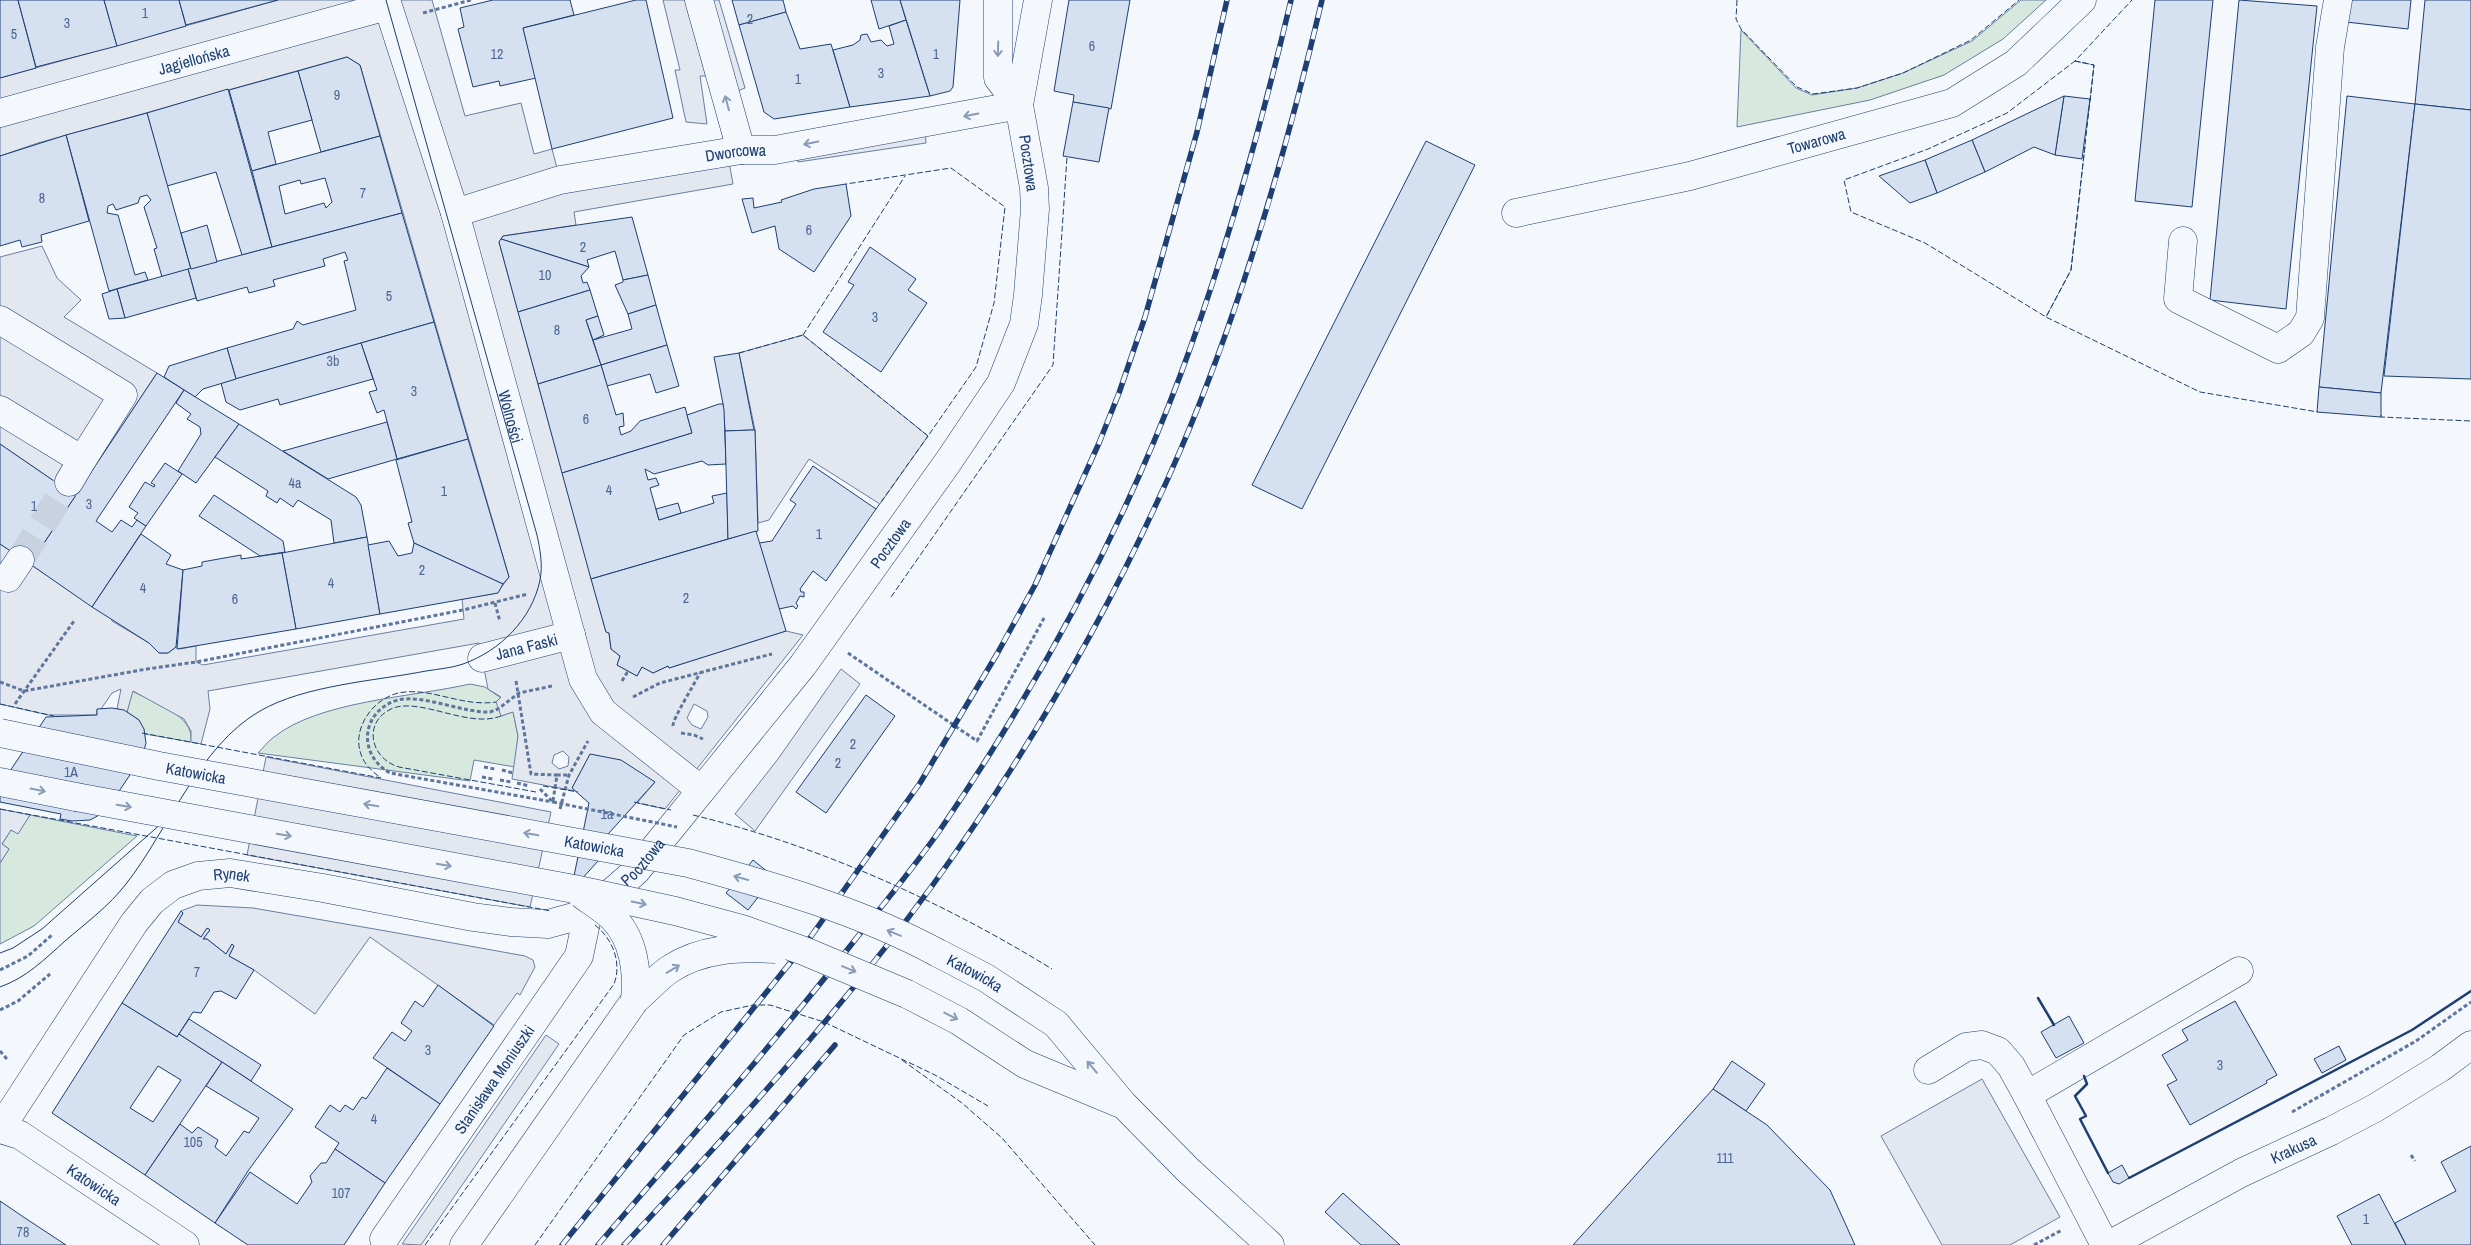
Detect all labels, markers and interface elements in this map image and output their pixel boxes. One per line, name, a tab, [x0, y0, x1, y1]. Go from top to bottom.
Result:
house number: 1	[142, 4, 149, 22]
house number: 2	[747, 10, 753, 28]
house number: 3	[64, 14, 70, 32]
house number: 5	[11, 25, 17, 43]
house number: 6	[1089, 37, 1095, 55]
street label: Jagiellońska	[156, 39, 233, 80]
one-way arrow	[994, 40, 1003, 56]
house number: 12	[491, 45, 503, 63]
house number: 1	[933, 45, 940, 63]
house number: 3	[878, 64, 884, 82]
house number: 1	[795, 70, 802, 88]
house number: 9	[334, 86, 340, 104]
one-way arrow	[722, 95, 732, 111]
one-way arrow	[964, 111, 980, 120]
street label: Towarowa	[1785, 122, 1848, 159]
street label: Pocztowa	[1014, 133, 1044, 193]
street label: Dworcowa	[704, 139, 767, 167]
one-way arrow	[804, 139, 820, 149]
house number: 7	[360, 184, 366, 202]
house number: 8	[39, 189, 45, 207]
house number: 6	[806, 221, 812, 239]
house number: 2	[580, 238, 586, 256]
house number: 10	[539, 266, 551, 284]
house number: 5	[386, 287, 392, 305]
house number: 3	[872, 308, 878, 326]
house number: 8	[554, 321, 560, 339]
house number: 3b	[327, 352, 339, 370]
house number: 3	[411, 382, 417, 400]
street label: Wolności	[493, 388, 529, 445]
house number: 6	[583, 410, 589, 428]
house number: 4a	[289, 474, 302, 492]
house number: 4	[606, 481, 613, 499]
house number: 1	[441, 482, 448, 500]
house number: 3	[86, 495, 92, 513]
house number: 1	[31, 497, 38, 515]
street label: Pocztowa	[865, 513, 916, 573]
house number: 1	[816, 525, 823, 543]
house number: 2	[419, 561, 425, 579]
house number: 4	[328, 574, 335, 592]
house number: 4	[140, 579, 147, 597]
house number: 2	[683, 589, 689, 607]
house number: 6	[232, 590, 238, 608]
street label: Jana Faski	[493, 628, 560, 665]
house number: 2	[850, 735, 856, 753]
house number: 2	[835, 754, 841, 772]
street label: Katowicka	[164, 757, 228, 789]
house number: 1A	[64, 763, 78, 781]
one-way arrow	[30, 785, 46, 795]
one-way arrow	[363, 800, 379, 809]
one-way arrow	[116, 801, 132, 811]
house number: 1a	[601, 805, 614, 823]
one-way arrow	[523, 829, 539, 839]
street label: Katowicka	[563, 830, 627, 862]
one-way arrow	[276, 831, 292, 841]
street label: Pocztowa	[616, 833, 670, 891]
one-way arrow	[436, 860, 452, 870]
street label: Rynek	[212, 862, 252, 887]
one-way arrow	[734, 872, 750, 882]
one-way arrow	[631, 899, 647, 908]
one-way arrow	[887, 927, 902, 937]
street label: Katowicka	[943, 949, 1008, 998]
house number: 7	[194, 963, 200, 981]
one-way arrow	[665, 963, 679, 973]
one-way arrow	[841, 965, 856, 975]
one-way arrow	[943, 1011, 958, 1021]
street label: Stanisława Moniuszki	[449, 1020, 539, 1138]
house number: 3	[425, 1041, 431, 1059]
house number: 3	[2217, 1056, 2223, 1074]
one-way arrow	[1086, 1060, 1097, 1073]
house number: 4	[371, 1110, 378, 1128]
street label: Krakusa	[2267, 1128, 2320, 1169]
house number: 105	[183, 1133, 203, 1151]
house number: 111	[1716, 1149, 1734, 1167]
street label: Katowicka	[63, 1158, 126, 1211]
house number: 107	[331, 1184, 351, 1202]
house number: 1	[2363, 1210, 2370, 1228]
house number: 78	[17, 1223, 29, 1241]

